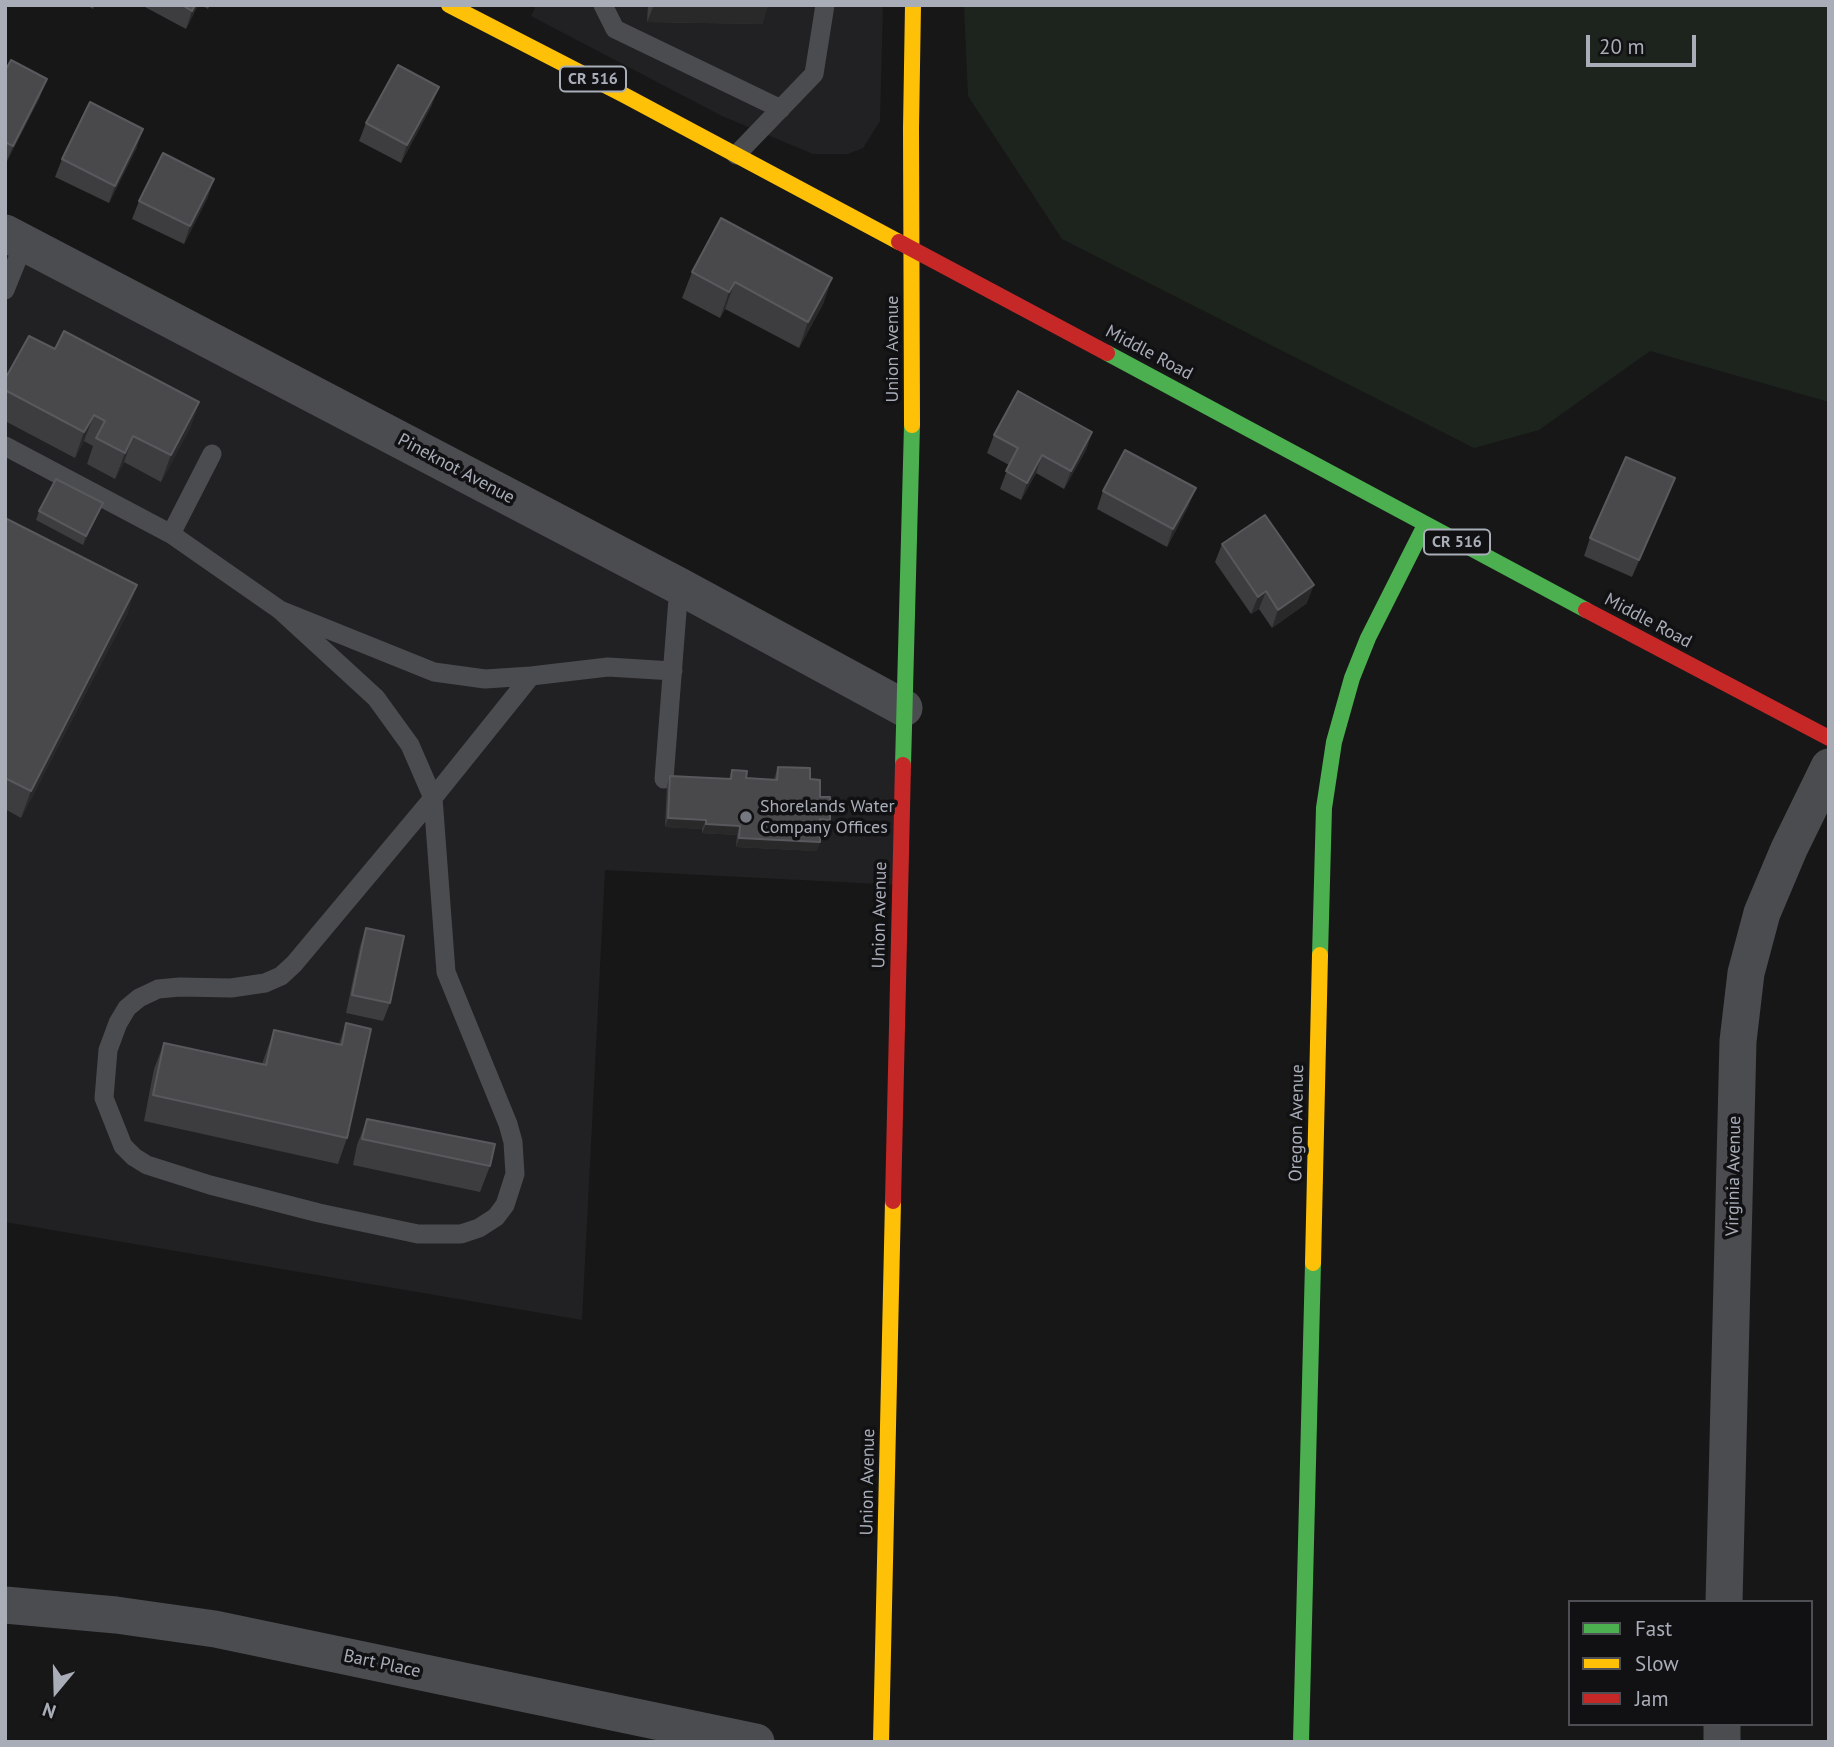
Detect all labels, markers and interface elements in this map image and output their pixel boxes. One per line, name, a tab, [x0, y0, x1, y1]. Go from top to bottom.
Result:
scale bar	[1589, 21, 1699, 65]
text: 20 m	[1599, 33, 1645, 60]
road number: CR 516	[560, 66, 626, 92]
street label: Union Avenue	[882, 296, 904, 402]
street label: Middle Road	[1102, 321, 1196, 385]
street label: Pineknot Avenue	[394, 429, 518, 509]
road number: CR 516	[1424, 530, 1490, 554]
street label: Middle Road	[1601, 589, 1695, 653]
place label: Shorelands Water Company Offices	[760, 796, 895, 838]
marker: Shorelands Water Company Offices	[738, 809, 754, 825]
street label: Union Avenue	[868, 861, 892, 969]
street label: Oregon Avenue	[1285, 1064, 1309, 1182]
street label: Virginia Avenue	[1722, 1116, 1746, 1236]
street label: Union Avenue	[856, 1428, 880, 1536]
legend	[1568, 1600, 1813, 1726]
text: Fast	[1635, 1615, 1672, 1642]
street label: Bart Place	[342, 1645, 422, 1683]
text: Slow	[1635, 1650, 1679, 1677]
north arrow	[21, 1656, 91, 1726]
text: Jam	[1635, 1685, 1669, 1712]
text: N	[39, 1697, 59, 1724]

